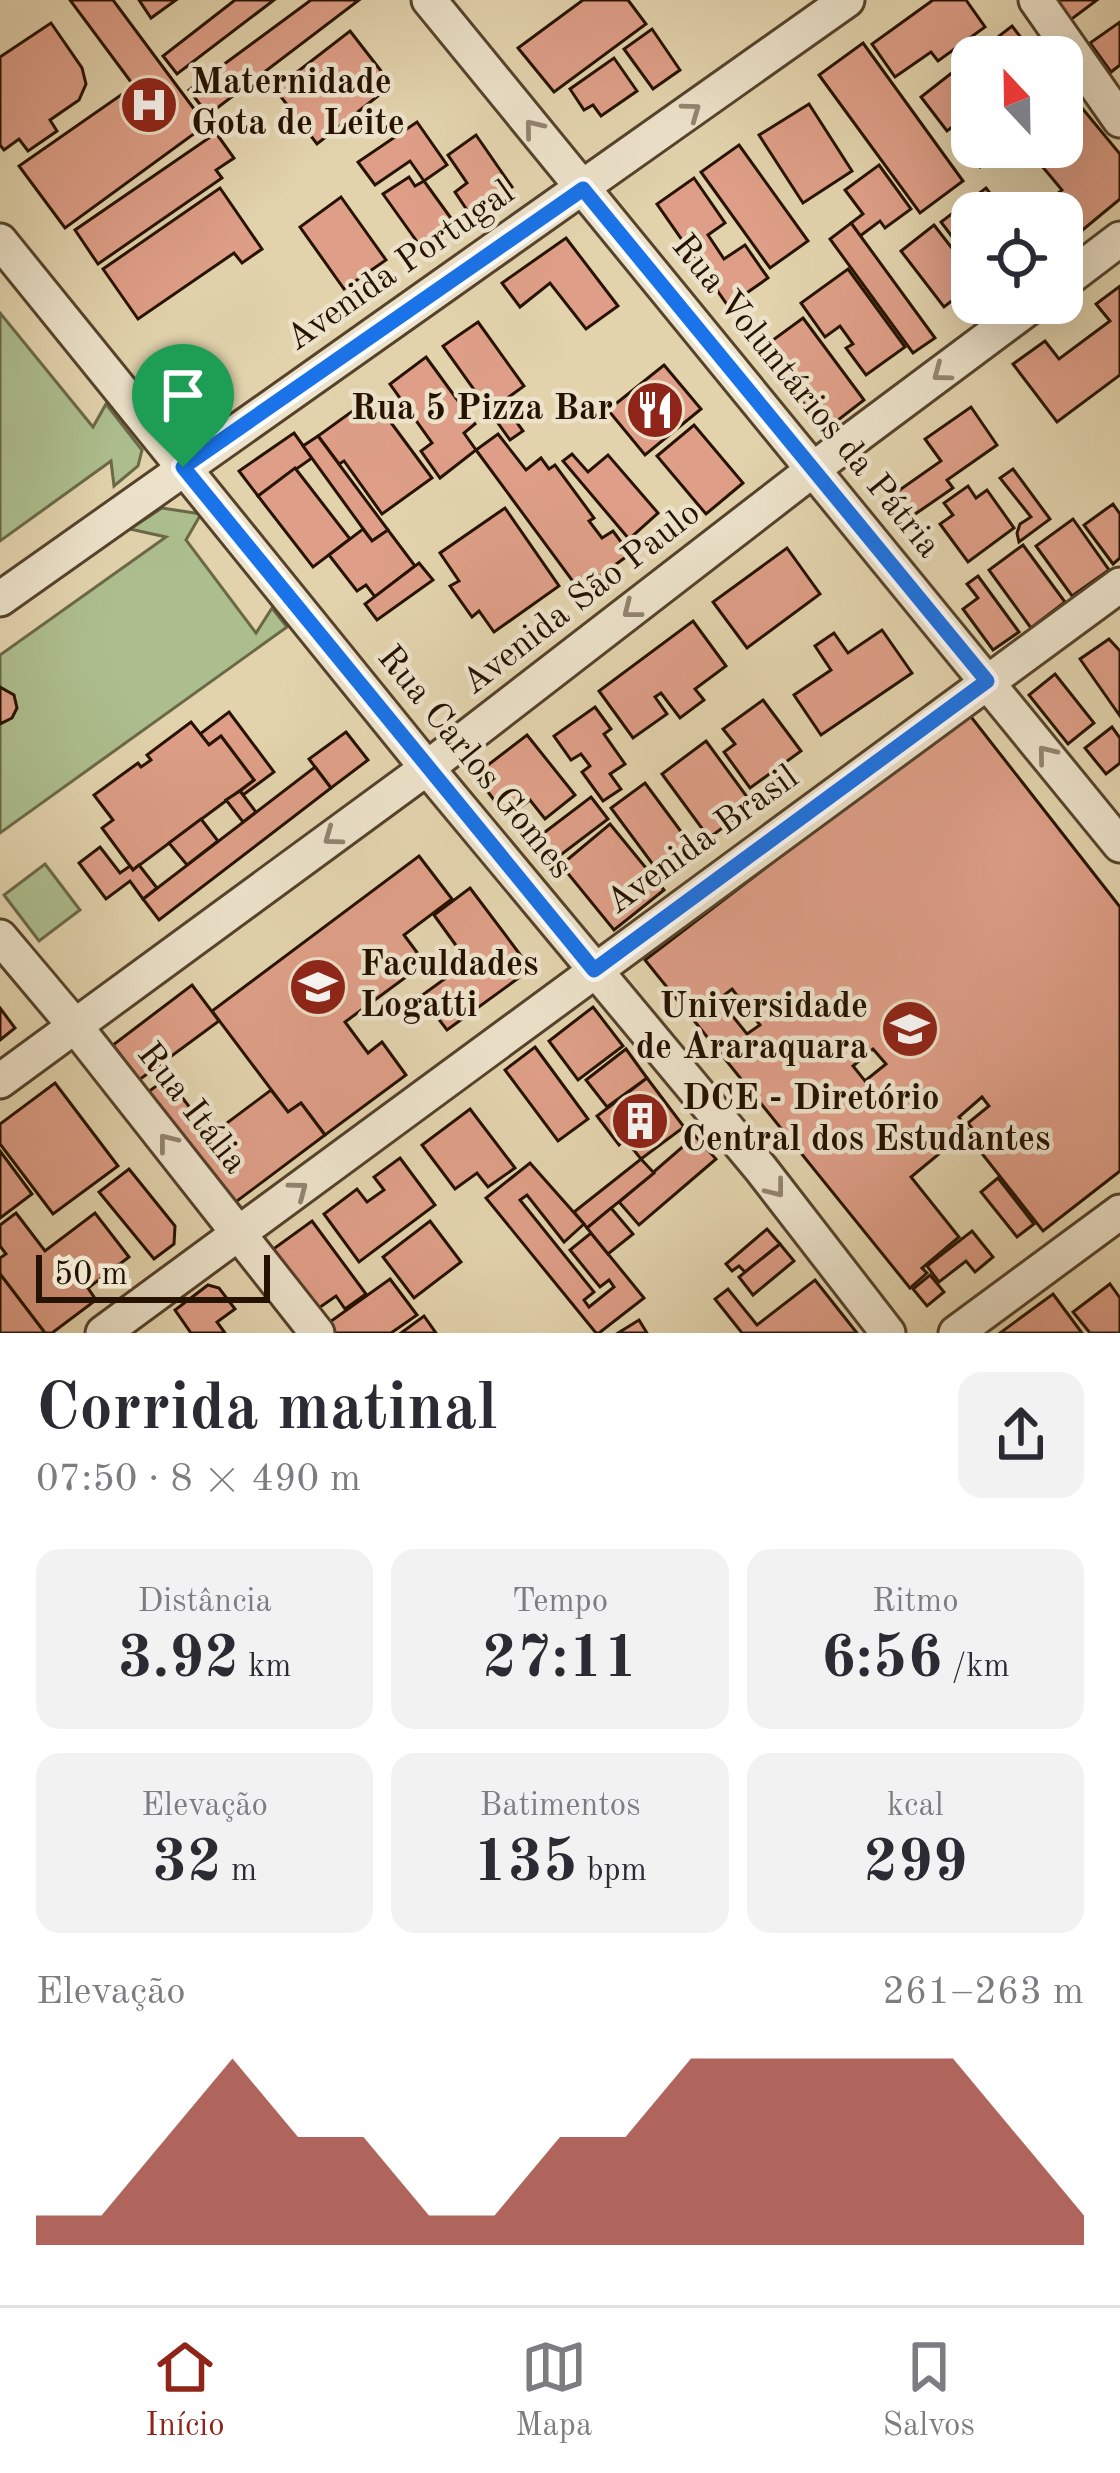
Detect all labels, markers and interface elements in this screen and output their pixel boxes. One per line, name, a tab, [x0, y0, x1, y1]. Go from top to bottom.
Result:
north arrow	[951, 36, 1083, 168]
map controls	[951, 36, 1083, 324]
place label: Maternidade Gota de Leite	[191, 66, 405, 143]
hospital icon: Maternidade Gota de Leite	[118, 74, 180, 136]
one-way arrow	[679, 103, 701, 125]
one-way arrow	[526, 120, 547, 142]
street label: Avenida Portugal	[281, 175, 521, 359]
button: locate	[951, 192, 1083, 324]
street label: Rua Voluntários da Pátria	[664, 229, 946, 565]
pin	[132, 344, 234, 467]
one-way arrow	[933, 359, 955, 380]
icon: arrive	[150, 362, 216, 428]
restaurant icon: Rua 5 Pizza Bar	[624, 379, 686, 441]
place label: Rua 5 Pizza Bar	[351, 392, 613, 428]
street label: Avenida São Paulo	[456, 495, 708, 703]
one-way arrow	[623, 596, 645, 617]
street label: Rua Carlos Gomes	[370, 640, 578, 886]
one-way arrow	[1039, 746, 1061, 768]
street label: Avenida Brasil	[600, 760, 806, 922]
one-way arrow	[323, 823, 345, 845]
place label: Faculdades Logatti	[360, 948, 539, 1025]
school or university icon: Faculdades Logatti	[287, 956, 349, 1018]
place label: Universidade de Araraquara	[636, 990, 868, 1067]
school or university icon: Universidade de Araraquara	[879, 998, 941, 1060]
street label: Rua Itália	[129, 1037, 253, 1181]
place label: DCE - Diretório Central dos Estudantes	[682, 1082, 1051, 1159]
building icon: DCE - Diretório Central dos Estudantes	[609, 1090, 671, 1152]
one-way arrow	[160, 1134, 181, 1156]
one-way arrow	[762, 1175, 783, 1197]
one-way arrow	[286, 1182, 307, 1204]
scale bar	[36, 1249, 270, 1302]
text: 50 m	[54, 1259, 128, 1292]
button: share	[958, 1372, 1084, 1498]
text: Corrida matinal	[36, 1378, 498, 1444]
text: 07:50 · 8 × 490 m	[36, 1460, 361, 1499]
text: Distância	[138, 1586, 272, 1619]
text: Tempo	[512, 1586, 608, 1619]
text: Ritmo	[872, 1586, 959, 1619]
text: 3.92	[118, 1630, 239, 1690]
text: 27:11	[482, 1630, 638, 1690]
text: 6:56	[821, 1630, 942, 1690]
text: km	[239, 1651, 292, 1684]
text: /km	[942, 1651, 1010, 1684]
text: Elevação	[141, 1790, 268, 1823]
text: Batimentos	[480, 1790, 640, 1823]
text: kcal	[887, 1790, 944, 1823]
text: 32	[152, 1834, 222, 1894]
text: 135	[473, 1834, 577, 1894]
text: 299	[863, 1834, 968, 1894]
text: m	[222, 1855, 257, 1888]
text: bpm	[577, 1855, 647, 1888]
text: Elevação	[36, 1973, 186, 2012]
text: 261–263 m	[882, 1973, 1084, 2012]
tab: Início	[145, 2334, 225, 2447]
tab: Mapa	[515, 2334, 592, 2447]
tab: Salvos	[883, 2334, 975, 2447]

